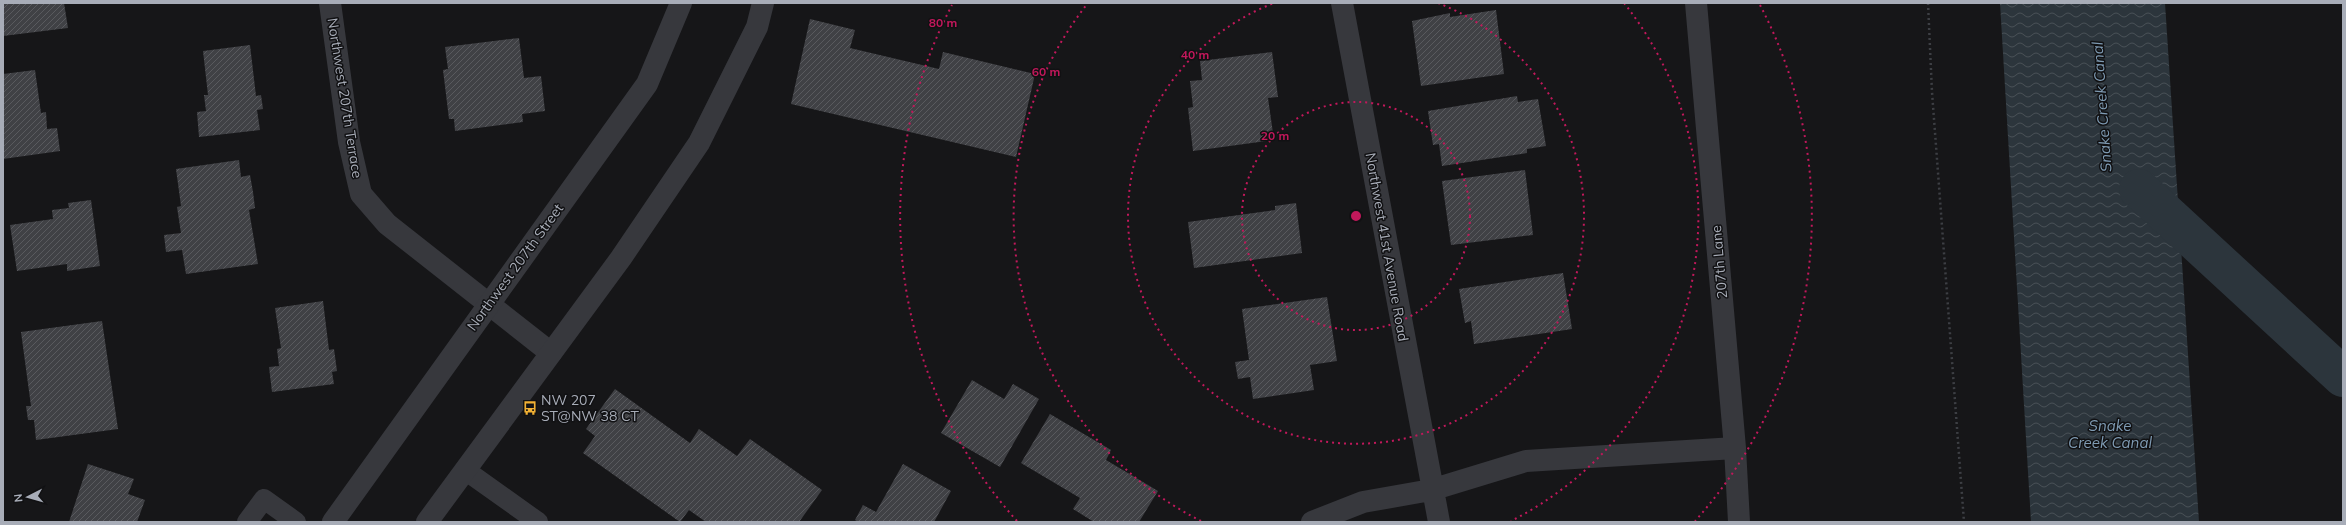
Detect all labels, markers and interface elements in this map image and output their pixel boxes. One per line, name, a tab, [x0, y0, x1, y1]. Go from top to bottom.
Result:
text: 80 m	[929, 15, 957, 30]
street label: Northwest 207th Terrace	[323, 17, 367, 179]
water label: Snake Creek Canal	[2087, 41, 2116, 173]
text: 40 m	[1181, 47, 1209, 62]
text: 60 m	[1032, 64, 1060, 79]
text: 20 m	[1261, 128, 1289, 143]
street label: Northwest 41st Avenue Road	[1362, 151, 1412, 343]
street label: Northwest 207th Street	[463, 200, 567, 334]
centre of rings	[1349, 209, 1363, 223]
street label: 207th Lane	[1707, 224, 1731, 300]
place label: NW 207 ST@NW 38 CT	[541, 391, 639, 425]
bus stop icon: NW 207 ST@NW 38 CT	[522, 400, 538, 416]
water label: Snake Creek Canal	[2068, 416, 2152, 452]
north arrow	[8, 477, 48, 517]
text: N	[11, 493, 25, 503]

